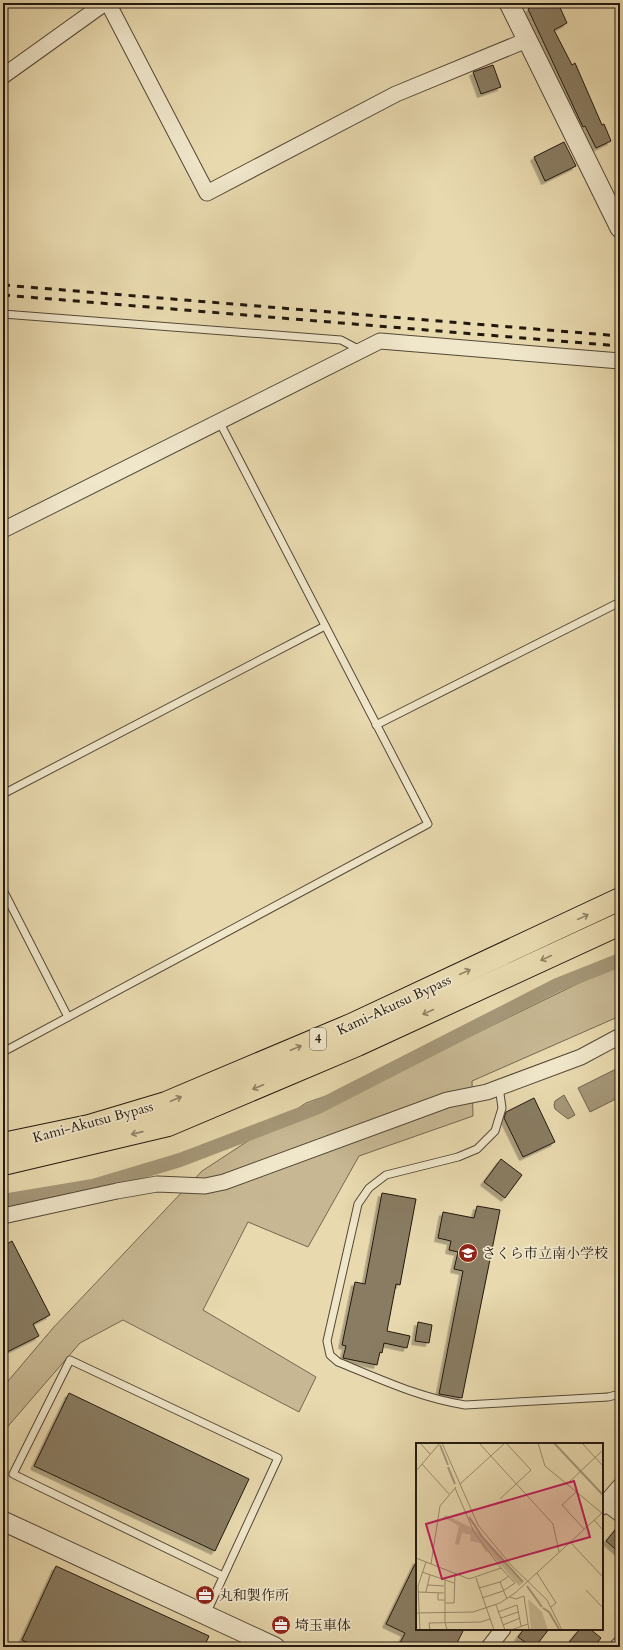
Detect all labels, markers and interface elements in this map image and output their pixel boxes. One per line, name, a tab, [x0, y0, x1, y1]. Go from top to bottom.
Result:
one-way arrow	[577, 913, 589, 920]
one-way arrow	[541, 955, 553, 962]
one-way arrow	[459, 968, 471, 975]
street label: Kami-Akutsu Bypass	[334, 970, 454, 1040]
one-way arrow	[423, 1009, 435, 1016]
road number: 4	[310, 1028, 326, 1050]
one-way arrow	[289, 1044, 301, 1052]
one-way arrow	[253, 1084, 265, 1091]
one-way arrow	[169, 1095, 181, 1102]
street label: Kami-Akutsu Bypass	[31, 1097, 156, 1147]
one-way arrow	[131, 1129, 144, 1137]
school or university icon: さくら市立南小学校	[457, 1242, 479, 1264]
place label: さくら市立南小学校	[482, 1244, 608, 1263]
inset map	[416, 1443, 603, 1630]
office icon: 丸和製作所	[194, 1584, 216, 1606]
place label: 丸和製作所	[219, 1586, 289, 1605]
office icon: 埼玉車体	[270, 1614, 292, 1636]
place label: 埼玉車体	[295, 1616, 351, 1635]

